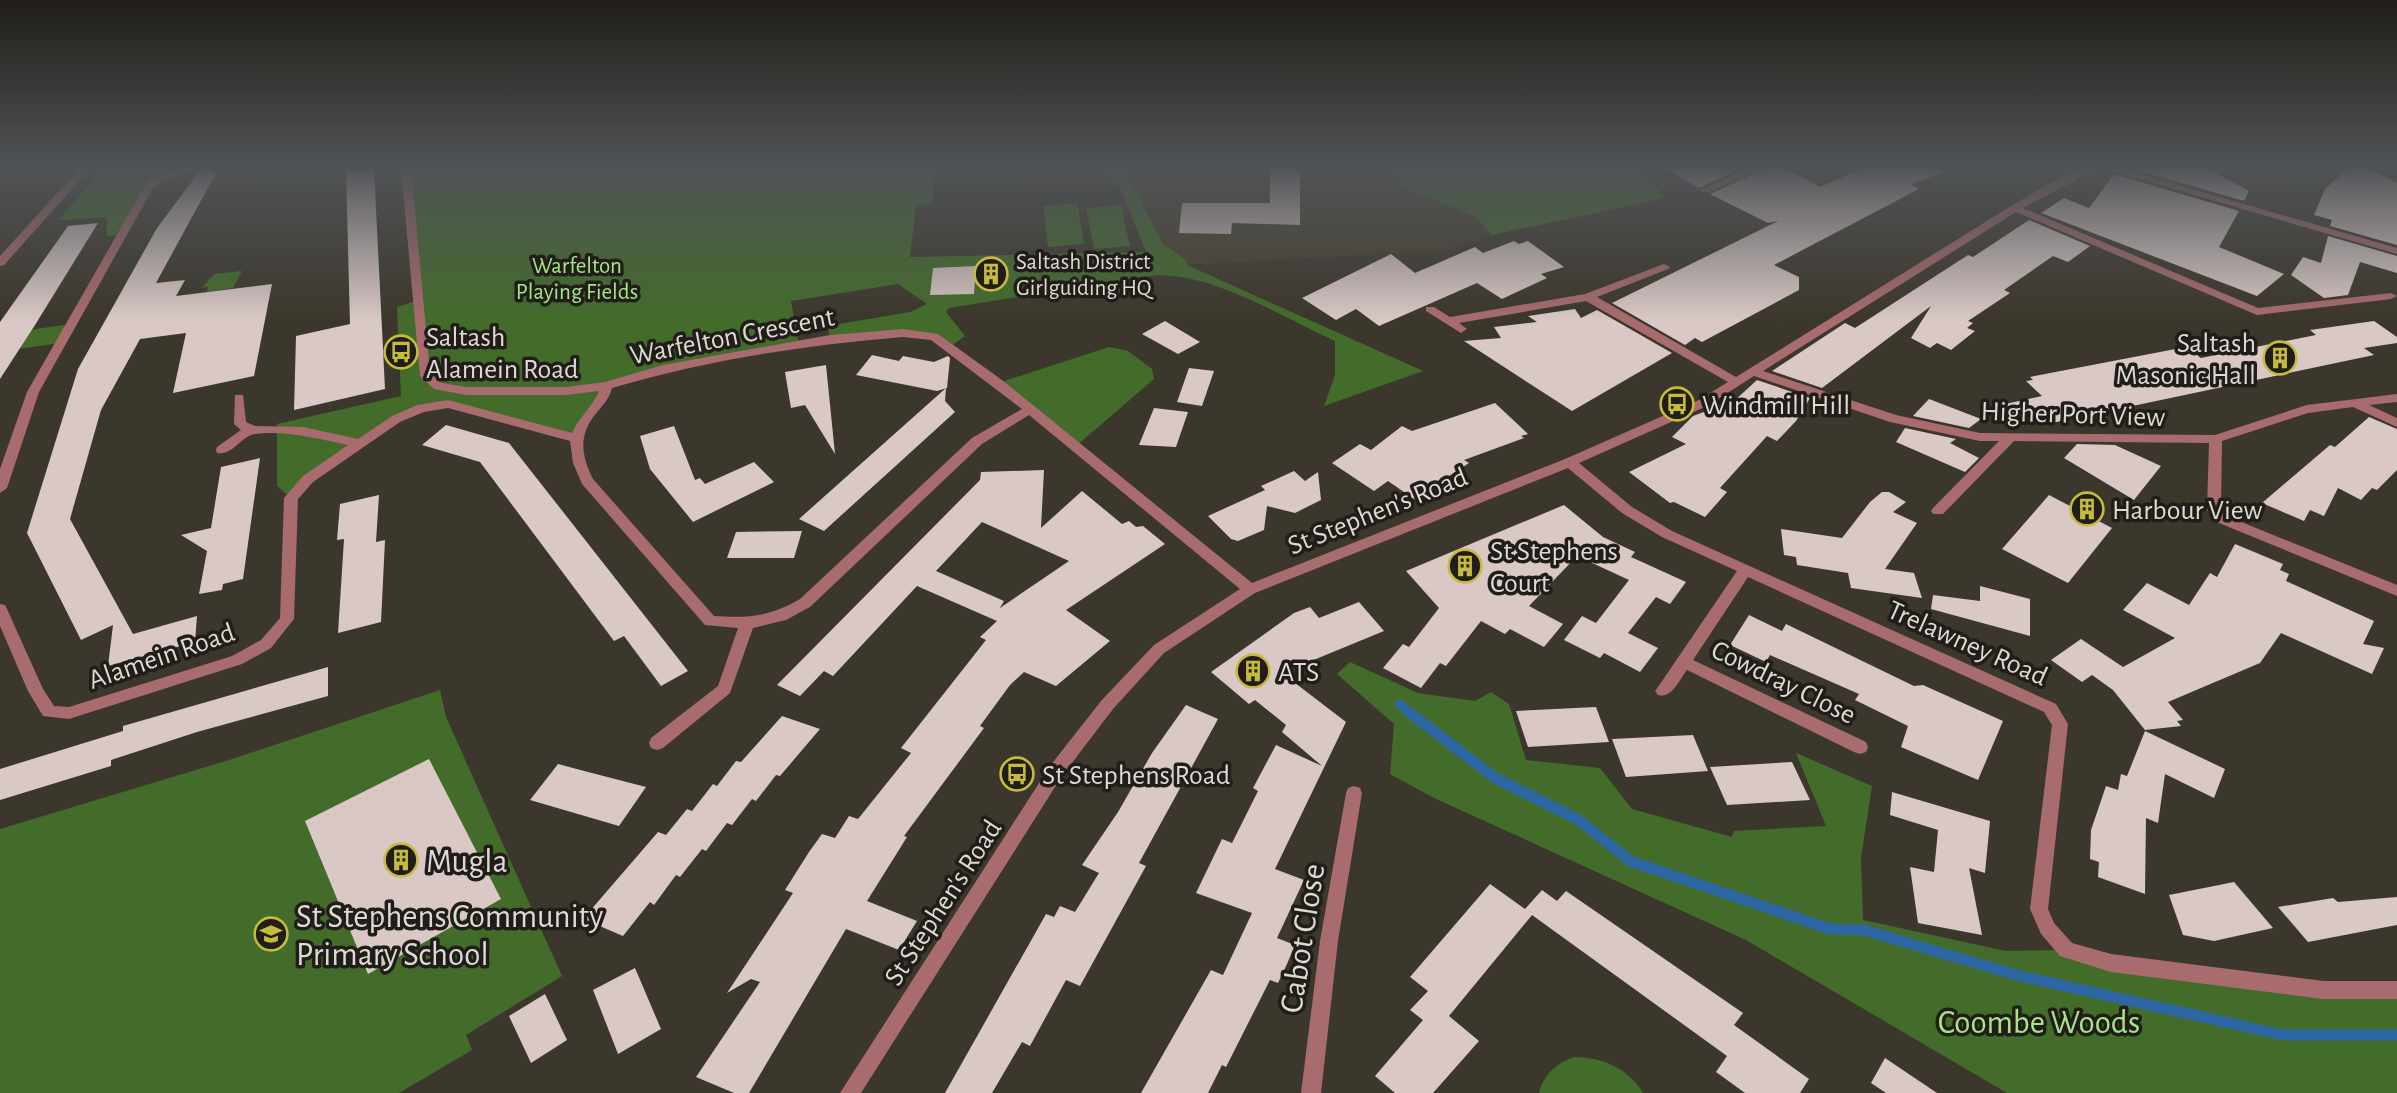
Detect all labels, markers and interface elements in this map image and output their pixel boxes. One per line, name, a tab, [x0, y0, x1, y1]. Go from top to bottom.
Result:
place label: Saltash District Girlguiding HQ	[1016, 251, 1154, 300]
park label: Warfelton Playing Fields	[516, 255, 638, 304]
building icon: Saltash District Girlguiding HQ	[972, 255, 1010, 293]
street label: Warfelton Crescent	[628, 303, 837, 370]
place label: Saltash Alamein Road	[426, 324, 579, 384]
place label: Saltash Masonic Hall	[2115, 330, 2256, 390]
bus stop icon: Saltash Alamein Road	[382, 333, 420, 371]
building icon: Saltash Masonic Hall	[2261, 339, 2299, 377]
bus stop icon: Windmill Hill	[1658, 385, 1696, 423]
place label: Windmill Hill	[1702, 392, 1850, 420]
street label: Higher Port View	[1980, 398, 2166, 432]
street label: St Stephen's Road	[1284, 463, 1472, 561]
building icon: Harbour View	[2068, 490, 2106, 528]
place label: Harbour View	[2112, 497, 2263, 525]
place label: St Stephens Court	[1490, 538, 1618, 598]
building icon: St Stephens Court	[1446, 547, 1484, 585]
street label: Trelawney Road	[1883, 596, 2051, 692]
street label: Alamein Road	[85, 619, 238, 695]
street label: Cowdray Close	[1707, 636, 1860, 730]
building icon: ATS	[1234, 652, 1272, 690]
place label: ATS	[1278, 659, 1319, 687]
bus stop icon: St Stephens Road	[998, 755, 1036, 793]
place label: St Stephens Road	[1042, 762, 1230, 790]
street label: St Stephen's Road	[880, 815, 1007, 991]
building icon: Mugla	[382, 841, 420, 879]
place label: Mugla	[426, 846, 508, 879]
street label: Cabot Close	[1275, 861, 1332, 1015]
place label: St Stephens Community Primary School	[296, 901, 603, 972]
school or university icon: St Stephens Community Primary School	[252, 915, 290, 953]
park label: Coombe Woods	[1938, 1007, 2140, 1040]

